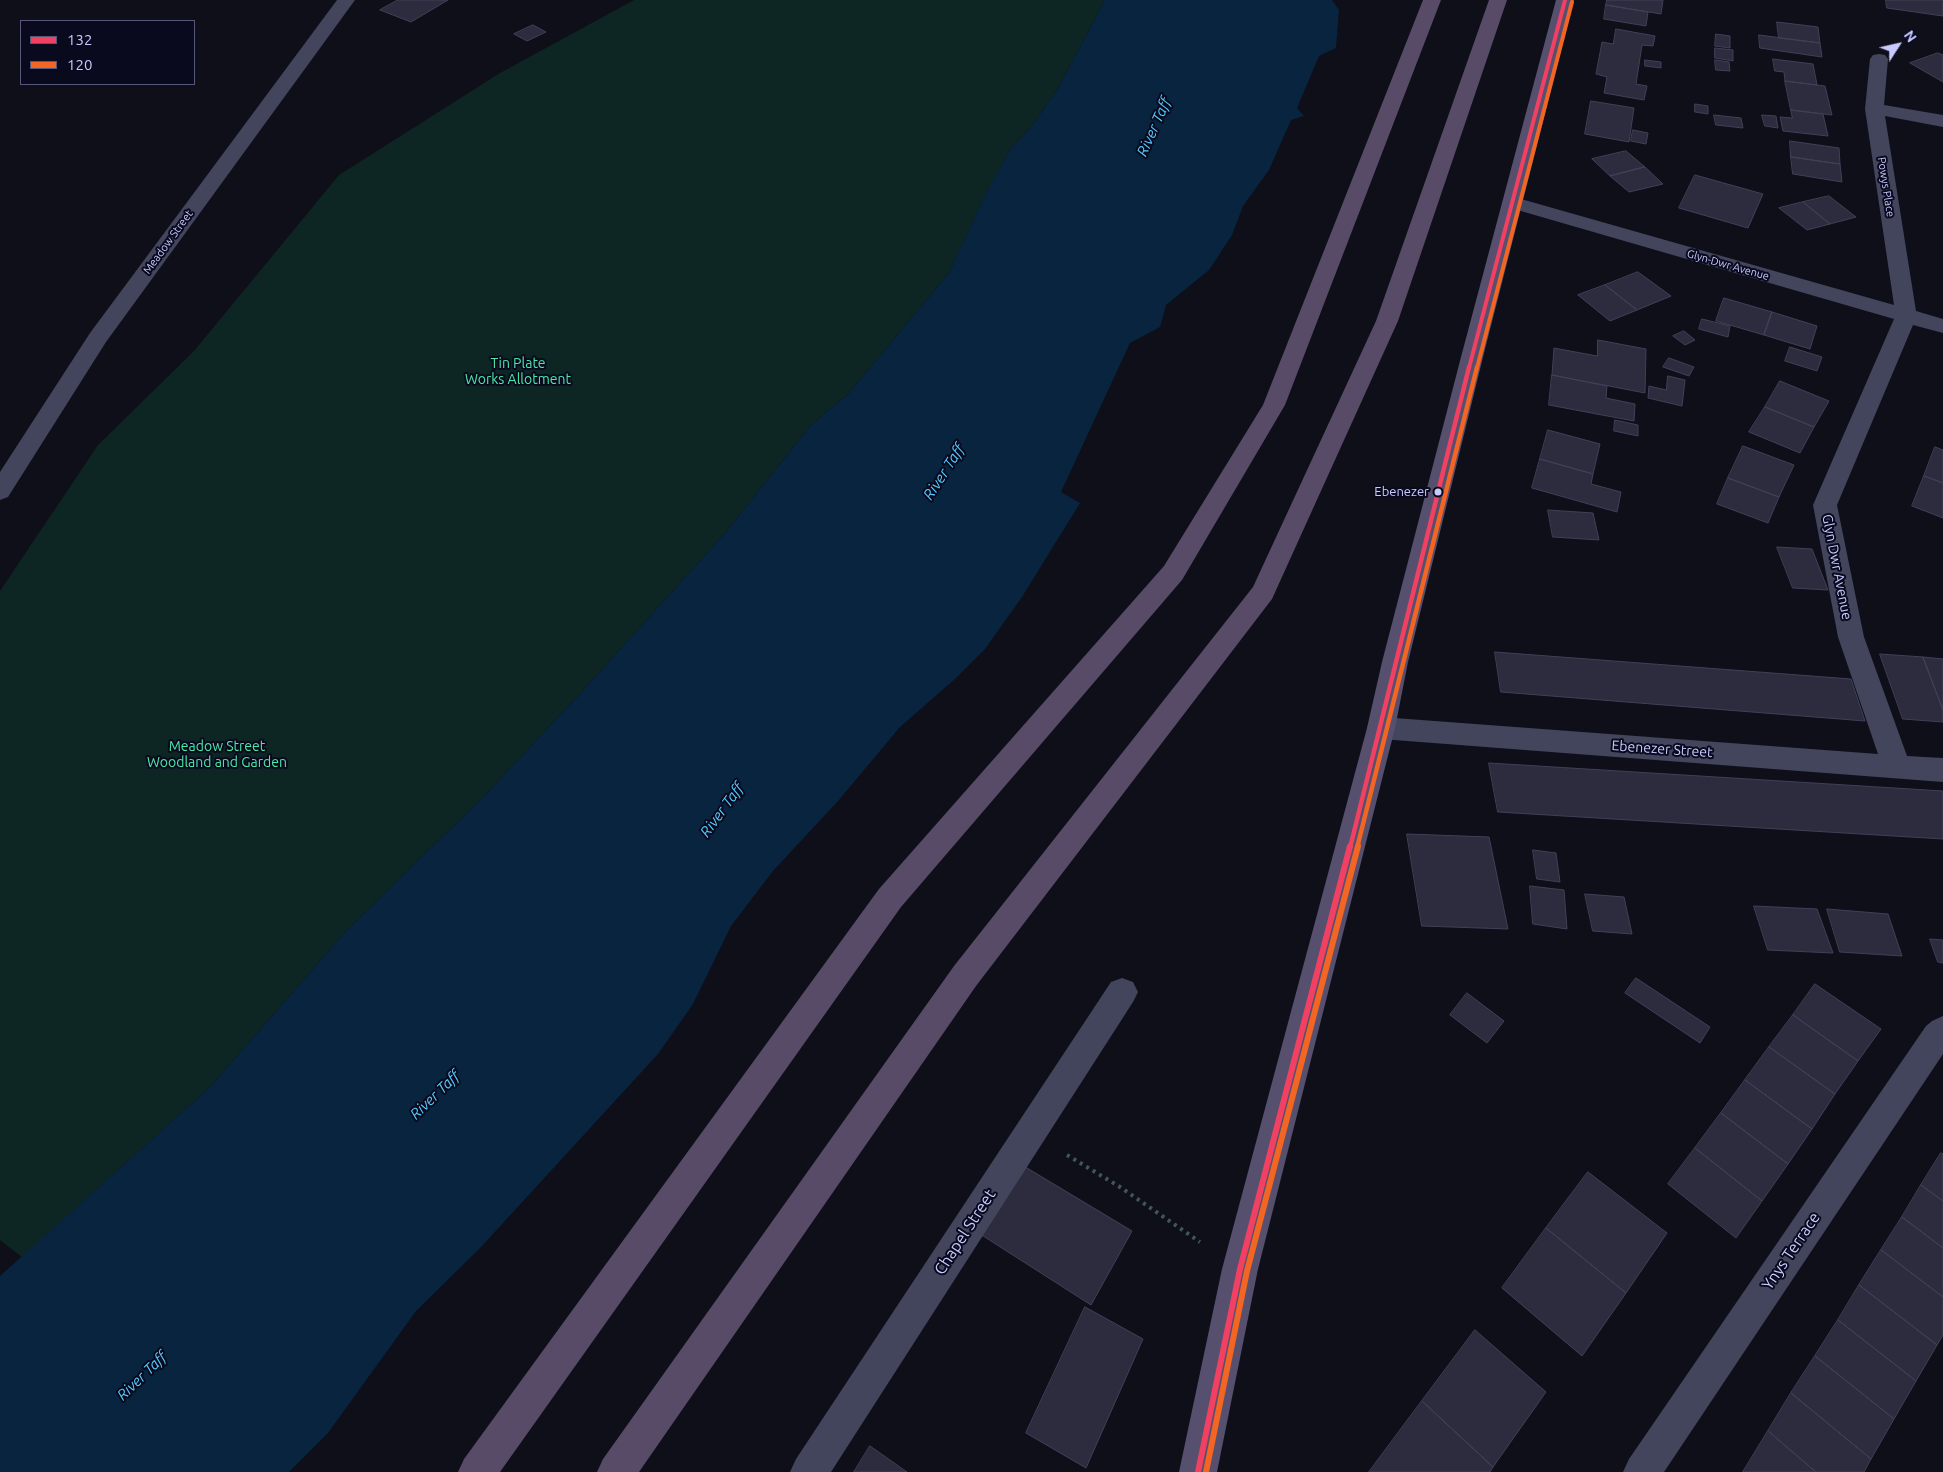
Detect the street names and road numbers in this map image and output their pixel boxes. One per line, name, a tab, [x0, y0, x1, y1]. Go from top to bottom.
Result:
street label: Powys Place	[1875, 156, 1897, 218]
street label: Meadow Street	[140, 207, 196, 277]
street label: Glyn-Dwr Avenue	[1685, 247, 1771, 283]
street label: Glyn Dwr Avenue	[1819, 513, 1855, 621]
street label: Ebenezer Street	[1611, 737, 1713, 761]
street label: Chapel Street	[930, 1186, 1000, 1278]
street label: Ynys Terrace	[1758, 1208, 1824, 1294]

